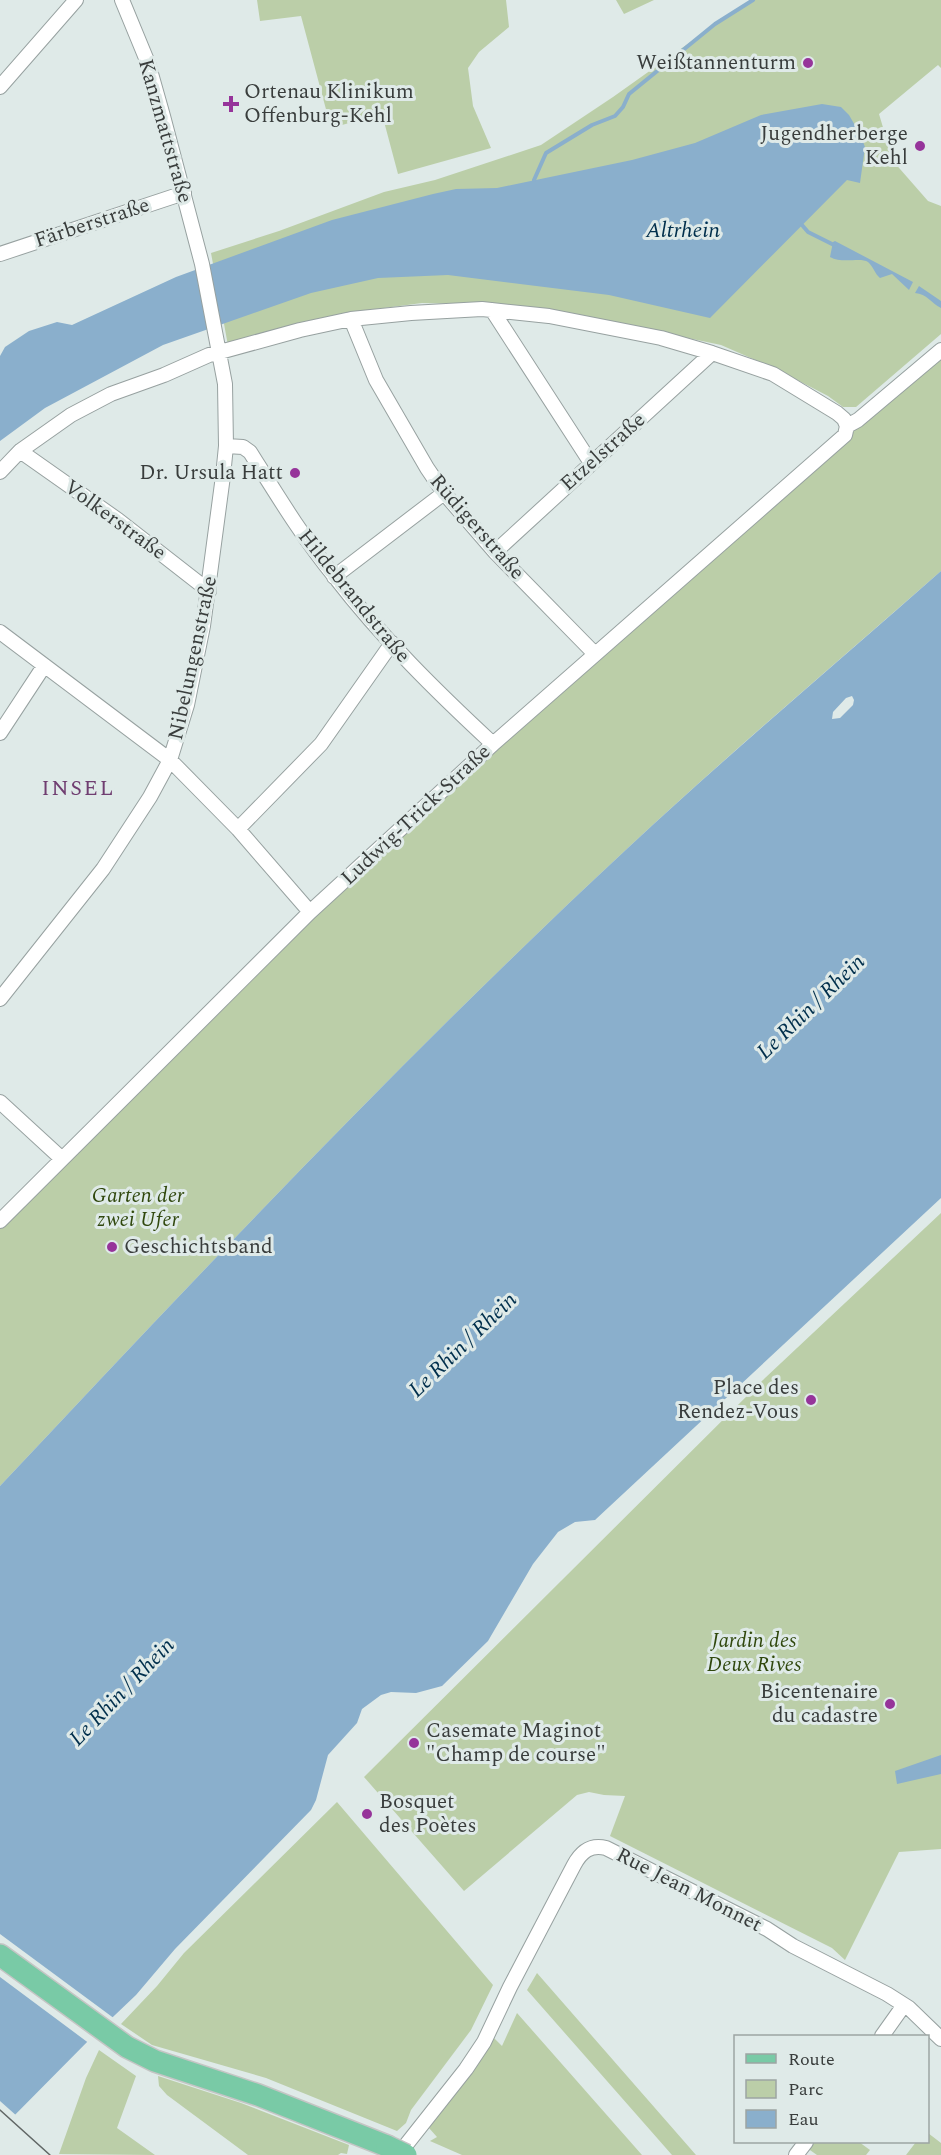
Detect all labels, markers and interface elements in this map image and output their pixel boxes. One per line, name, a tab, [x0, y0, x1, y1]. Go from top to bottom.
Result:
place label: Weißtannenturm	[636, 47, 796, 79]
street label: Kanzmattstraße	[129, 55, 201, 207]
marker: Weißtannenturm	[801, 56, 815, 70]
place label: Ortenau Klinikum Offenburg-Kehl	[244, 76, 414, 132]
marker: Ortenau Klinikum Offenburg-Kehl	[222, 95, 240, 113]
place label: Jugendherberge Kehl	[760, 118, 908, 174]
marker: Jugendherberge Kehl	[913, 139, 927, 153]
street label: Färberstraße	[30, 189, 154, 257]
water label: Altrhein	[645, 214, 721, 247]
street label: Etzelstraße	[553, 405, 653, 499]
place label: Dr. Ursula Hatt	[139, 457, 283, 489]
marker: Dr. Ursula Hatt	[288, 466, 302, 480]
street label: Rüdigerstraße	[422, 467, 532, 587]
street label: Volkerstraße	[57, 472, 173, 568]
street label: Hildebrandstraße	[290, 522, 418, 670]
street label: Nibelungenstraße	[160, 573, 226, 743]
street label: Ludwig-Trick-Straße	[334, 737, 498, 893]
district label: INSEL	[41, 772, 115, 805]
water label: Le Rhin / Rhein	[749, 946, 873, 1068]
park label: Garten der zwei Ufer	[92, 1180, 185, 1236]
place label: Geschichtsband	[124, 1231, 273, 1263]
marker: Geschichtsband	[105, 1240, 119, 1254]
water label: Le Rhin / Rhein	[401, 1284, 525, 1406]
place label: Place des Rendez-Vous	[677, 1372, 799, 1428]
marker: Place des Rendez-Vous	[804, 1393, 818, 1407]
park label: Jardin des Deux Rives	[707, 1625, 802, 1681]
water label: Le Rhin / Rhein	[61, 1630, 183, 1754]
place label: Bicentenaire du cadastre	[760, 1676, 878, 1732]
marker: Bicentenaire du cadastre	[883, 1697, 897, 1711]
place label: Casemate Maginot "Champ de course"	[426, 1715, 606, 1771]
marker: Casemate Maginot "Champ de course"	[407, 1736, 421, 1750]
place label: Bosquet des Poètes	[379, 1786, 476, 1842]
marker: Bosquet des Poètes	[360, 1807, 374, 1821]
street label: Rue Jean Monnet	[610, 1839, 768, 1941]
legend	[734, 2035, 929, 2143]
text: Route	[788, 2046, 835, 2073]
text: Parc	[788, 2076, 824, 2103]
text: Eau	[788, 2106, 819, 2133]

